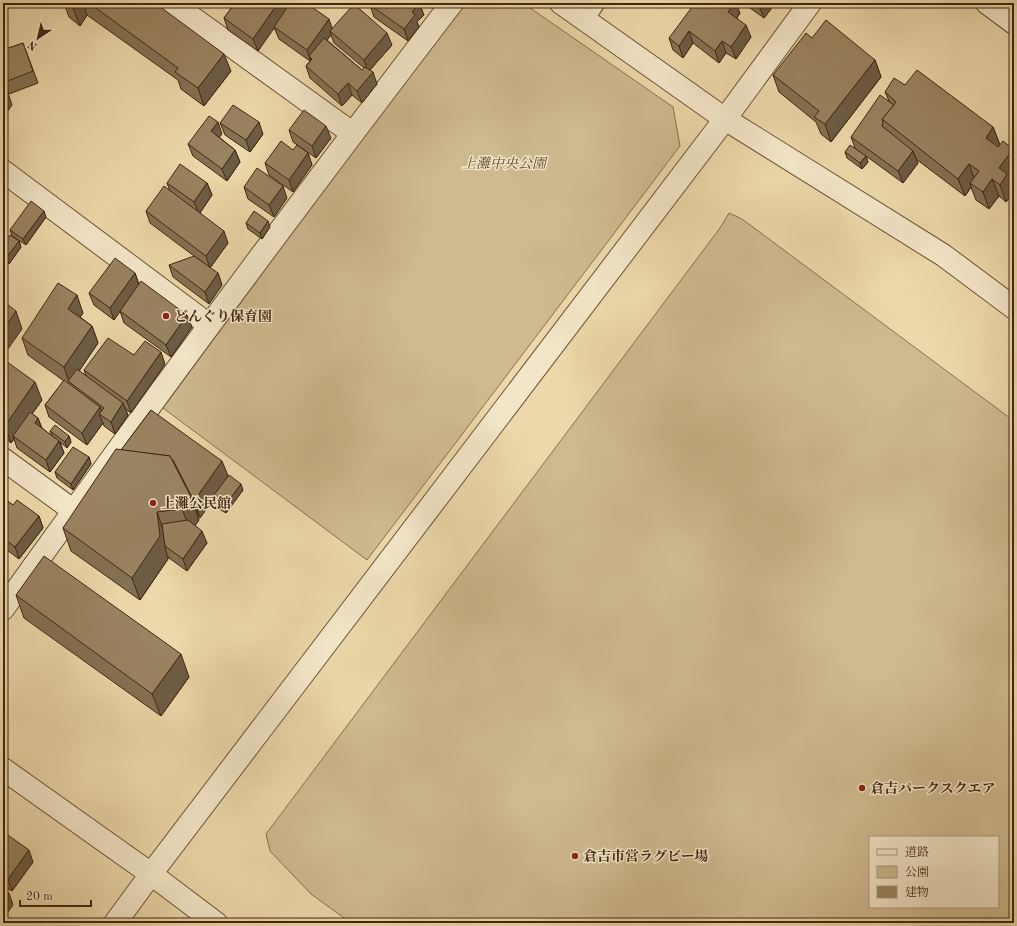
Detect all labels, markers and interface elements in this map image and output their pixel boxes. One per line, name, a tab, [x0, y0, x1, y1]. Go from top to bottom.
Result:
north arrow	[18, 18, 58, 58]
text: N	[26, 38, 40, 52]
park label: 上灘中央公園	[462, 156, 548, 171]
place label: どんぐり保育園	[174, 309, 272, 324]
marker: どんぐり保育園	[161, 311, 171, 321]
place label: 上灘公民館	[161, 495, 231, 511]
marker: 上灘公民館	[148, 498, 158, 508]
place label: 倉吉パークスクエア	[870, 781, 996, 796]
marker: 倉吉パークスクエア	[857, 783, 867, 793]
legend	[869, 836, 999, 908]
text: 道路	[905, 845, 929, 859]
place label: 倉吉市営ラグビー場	[583, 849, 708, 864]
marker: 倉吉市営ラグビー場	[570, 851, 580, 861]
text: 公園	[905, 866, 929, 879]
scale bar	[20, 882, 91, 908]
text: 建物	[905, 885, 929, 899]
text: 20 m	[26, 891, 53, 903]

